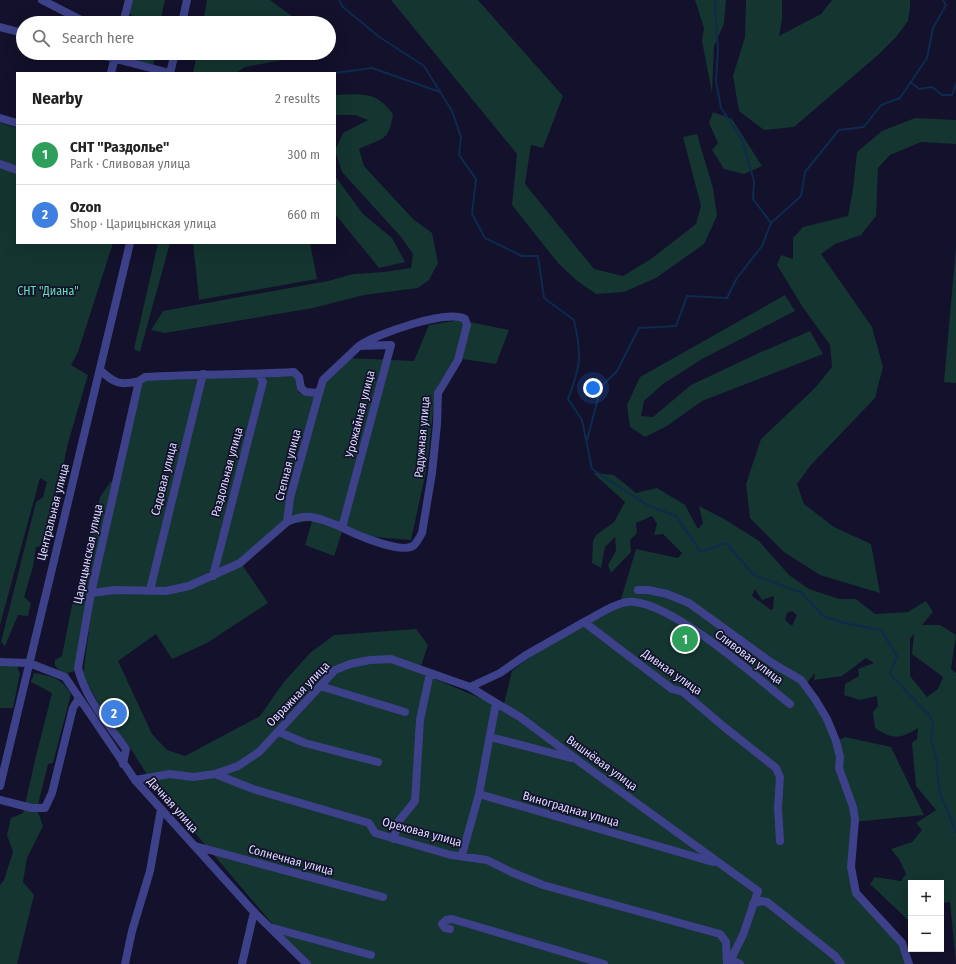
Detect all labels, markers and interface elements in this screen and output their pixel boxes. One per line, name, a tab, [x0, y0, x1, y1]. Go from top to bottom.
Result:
search box	[16, 16, 336, 60]
icon: search	[30, 27, 52, 49]
text: Search here	[62, 29, 134, 47]
text: Nearby	[32, 88, 83, 109]
text: 2 results	[275, 91, 320, 106]
text: СНТ "Раздолье"	[70, 138, 169, 156]
text: 1	[42, 147, 48, 162]
text: 300 m	[288, 147, 320, 162]
text: Park · Сливовая улица	[70, 156, 190, 171]
text: Ozon	[70, 198, 101, 216]
text: 2	[42, 207, 48, 222]
text: 660 m	[287, 207, 320, 222]
text: Shop · Царицынская улица	[70, 216, 216, 231]
park label: СНТ "Диана"	[17, 284, 79, 298]
street label: Урожайная улица	[342, 369, 378, 460]
your location	[583, 378, 603, 398]
street label: Радужная улица	[411, 396, 433, 478]
street label: Раздольная улица	[208, 426, 246, 518]
street label: Степная улица	[272, 428, 304, 502]
street label: Садовая улица	[148, 441, 180, 517]
street label: Центральная улица	[34, 462, 72, 562]
street label: Царицынская улица	[71, 503, 105, 605]
pin: 1	[672, 624, 698, 654]
street label: Сливовая улица	[712, 627, 786, 687]
street label: Дивная улица	[638, 646, 705, 698]
street label: Овражная улица	[264, 659, 332, 729]
pin: 2	[101, 698, 127, 728]
street label: Вишнёвая улица	[564, 732, 640, 794]
street label: Дачная улица	[144, 774, 202, 836]
street label: Виноградная улица	[521, 789, 621, 829]
street label: Ореховая улица	[381, 815, 463, 849]
street label: Солнечная улица	[247, 842, 335, 878]
map controls	[908, 880, 944, 952]
button: +	[908, 880, 944, 916]
button: −	[908, 916, 944, 952]

